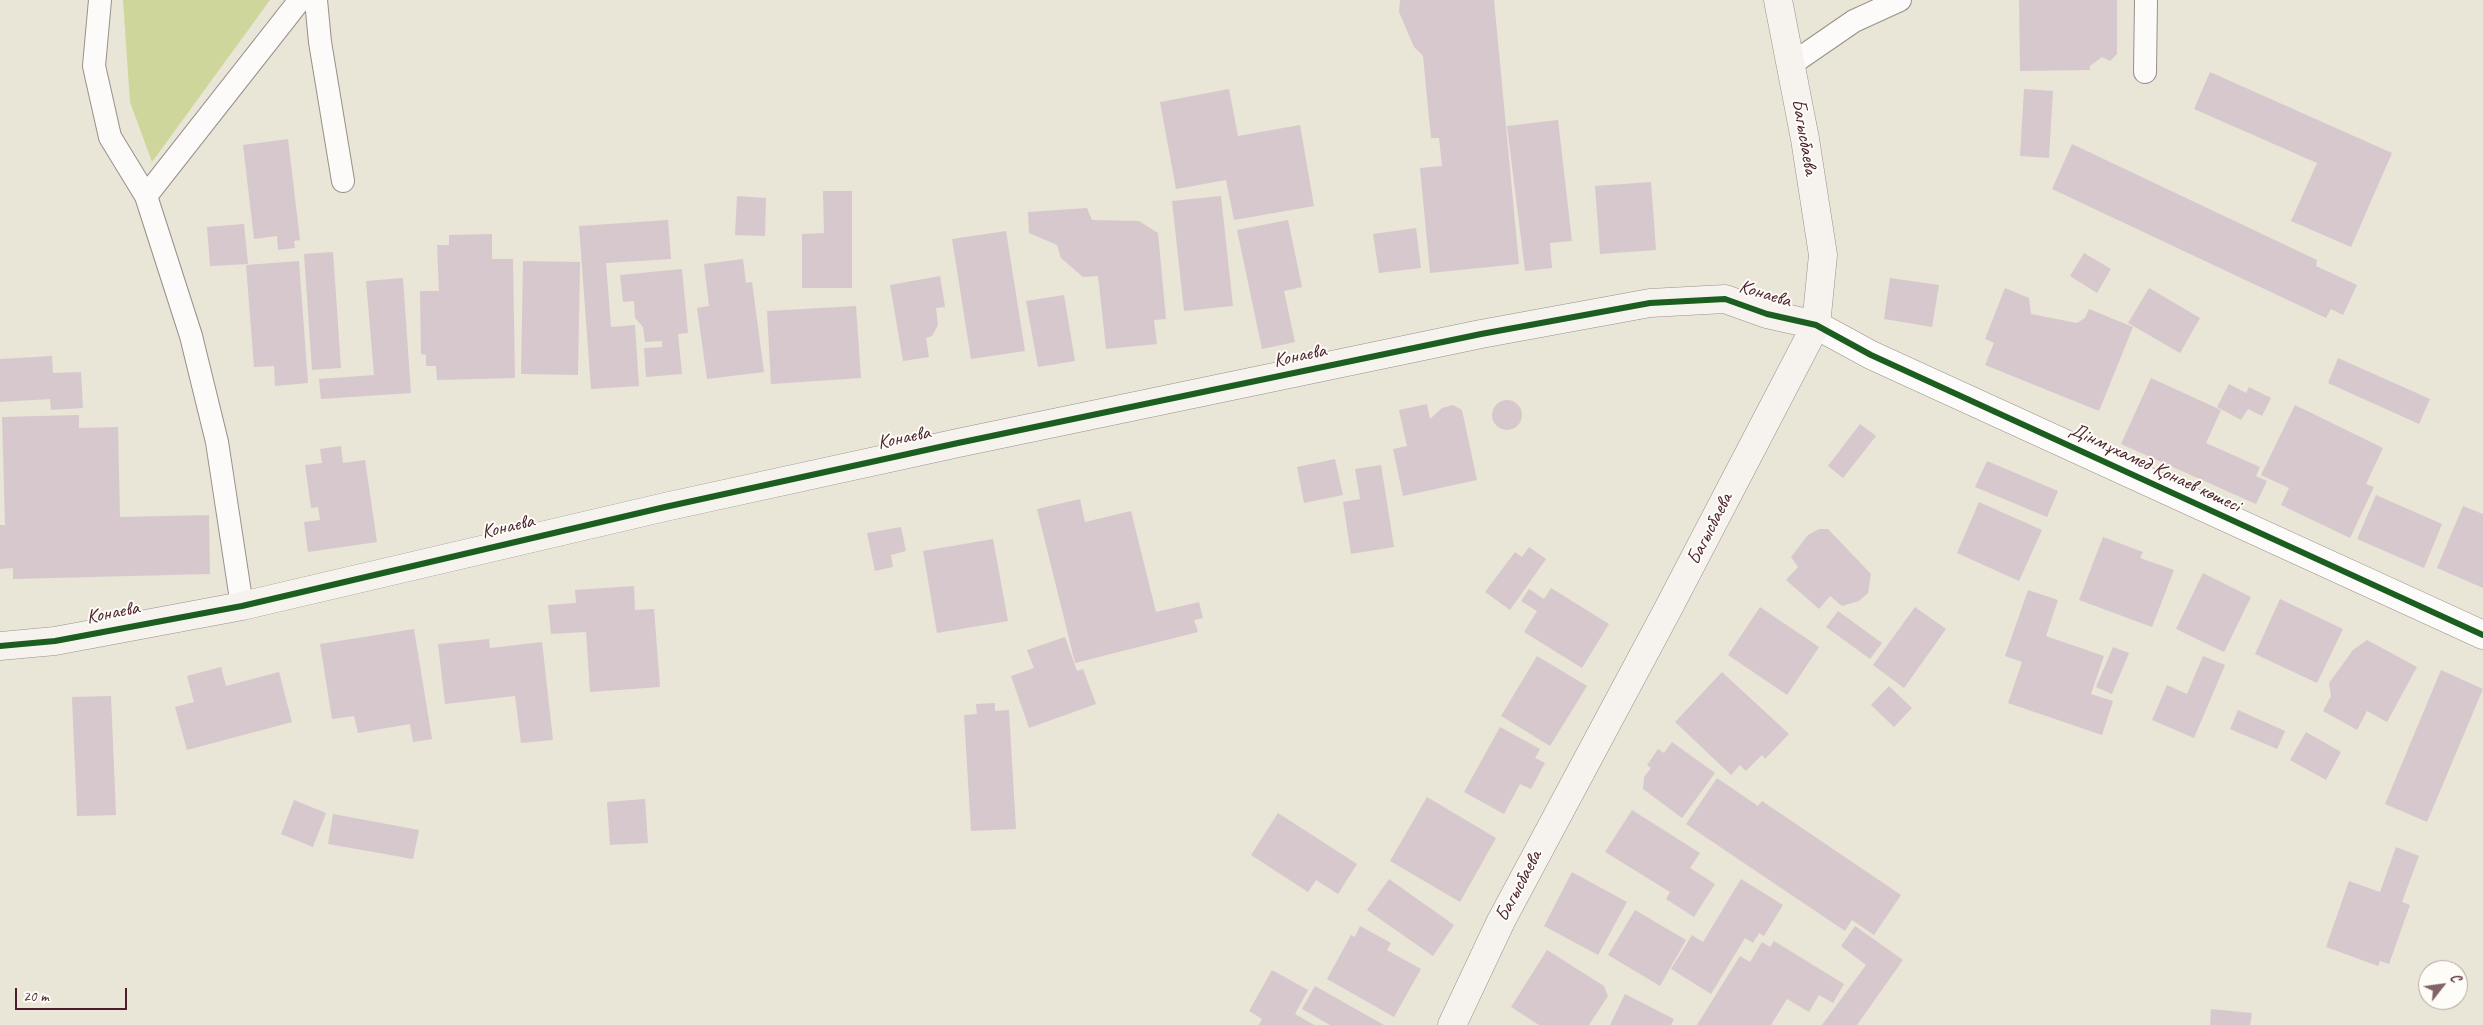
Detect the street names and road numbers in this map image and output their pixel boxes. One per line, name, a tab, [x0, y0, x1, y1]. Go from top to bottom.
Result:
street label: Багысбаева	[1785, 97, 1823, 177]
street label: Конаева	[1736, 275, 1794, 313]
street label: Конаева	[1271, 339, 1329, 373]
street label: Дінмұхамед Қонаев көшесі	[2066, 418, 2244, 518]
street label: Конаева	[875, 421, 933, 455]
street label: Багысбаева	[1682, 489, 1738, 569]
street label: Конаева	[479, 509, 537, 545]
street label: Конаева	[85, 596, 141, 630]
street label: Багысбаева	[1490, 846, 1548, 926]

